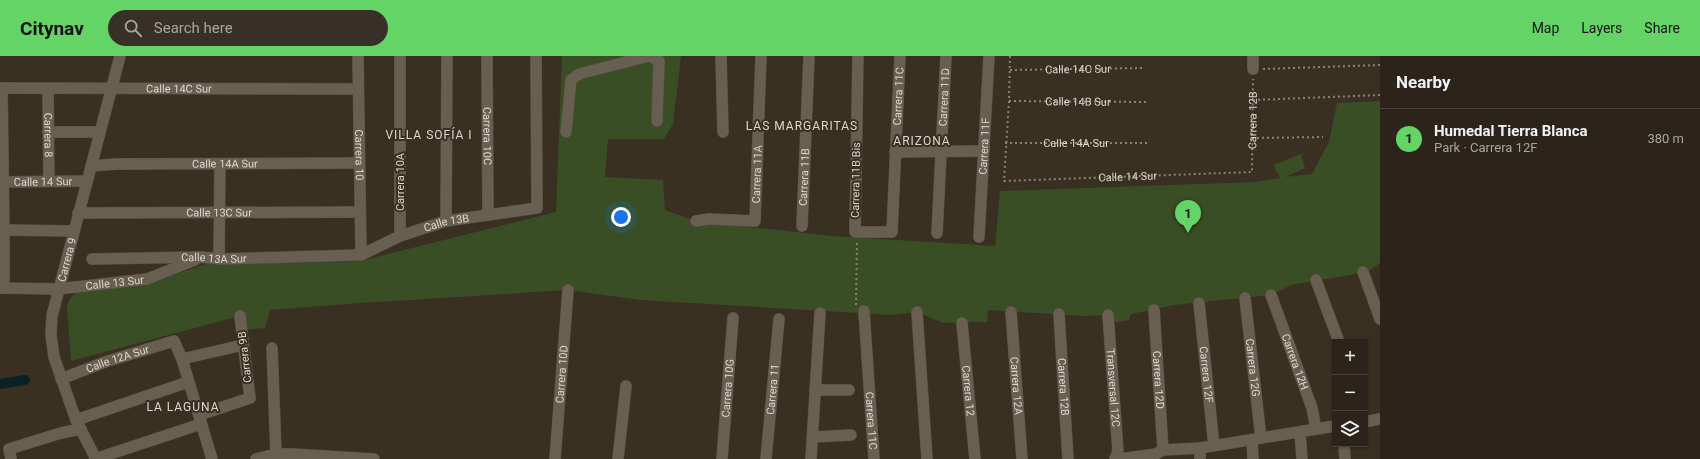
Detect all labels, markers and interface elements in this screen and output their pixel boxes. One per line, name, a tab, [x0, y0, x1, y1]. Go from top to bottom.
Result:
search box	[108, 10, 388, 46]
text: Citynav	[20, 17, 84, 40]
icon: search	[122, 17, 144, 39]
text: Search here	[154, 19, 233, 37]
text: Map	[1532, 20, 1559, 36]
text: Layers	[1581, 20, 1622, 36]
text: Share	[1644, 20, 1680, 36]
street label: Calle 14C Sur	[1045, 62, 1111, 76]
street label: Carrera 11C	[890, 67, 906, 126]
street label: Carrera 11D	[936, 68, 952, 127]
text: Nearby	[1396, 72, 1451, 92]
street label: Calle 14C Sur	[146, 82, 212, 95]
street label: Carrera 12B	[1246, 91, 1259, 149]
street label: Calle 14B Sur	[1045, 95, 1111, 108]
street label: Carrera 10C	[481, 107, 494, 165]
street label: Carrera 8	[42, 113, 55, 157]
street label: Carrera 11F	[976, 117, 992, 175]
district label: LAS MARGARITAS	[746, 119, 858, 133]
text: Humedal Tierra Blanca	[1434, 122, 1588, 140]
district label: VILLA SOFÍA I	[385, 127, 473, 142]
street label: Carrera 10	[353, 129, 366, 181]
text: 1	[1405, 131, 1413, 146]
text: 380 m	[1647, 131, 1684, 146]
district label: ARIZONA	[893, 134, 951, 148]
street label: Calle 14A Sur	[1043, 137, 1109, 150]
text: Park · Carrera 12F	[1434, 140, 1537, 155]
street label: Carrera 11B Bis	[849, 142, 863, 218]
street label: Carrera 11A	[749, 144, 764, 204]
street label: Carrera 11B	[796, 148, 812, 206]
street label: Carrera 10A	[394, 152, 407, 211]
street label: Calle 14A Sur	[192, 157, 258, 170]
street label: Calle 14 Sur	[1098, 169, 1158, 184]
street label: Calle 14 Sur	[14, 175, 73, 188]
pin: 1	[1175, 200, 1201, 233]
street label: Calle 13C Sur	[186, 206, 252, 219]
your location	[611, 207, 631, 227]
street label: Calle 13B	[422, 211, 470, 234]
street label: Carrera 9	[55, 236, 79, 283]
street label: Calle 13A Sur	[181, 250, 247, 266]
street label: Calle 13 Sur	[85, 273, 145, 292]
street label: Carrera 9B	[235, 330, 255, 383]
street label: Carrera 12H	[1279, 332, 1311, 392]
street label: Carrera 12G	[1243, 338, 1263, 397]
map controls	[1332, 339, 1368, 447]
button: +	[1332, 339, 1368, 375]
street label: Calle 12A Sur	[84, 342, 151, 375]
street label: Carrera 10D	[553, 345, 570, 404]
street label: Carrera 12F	[1197, 346, 1216, 404]
street label: Transversal 12C	[1104, 348, 1123, 428]
street label: Carrera 12D	[1150, 350, 1167, 409]
street label: Carrera 12A	[1008, 356, 1025, 416]
street label: Carrera 12B	[1055, 358, 1072, 416]
street label: Carrera 10G	[719, 359, 736, 418]
street label: Carrera 11	[764, 363, 781, 415]
street label: Carrera 12	[960, 365, 977, 417]
button: −	[1332, 375, 1368, 411]
street label: Carrera 11C	[863, 391, 880, 450]
district label: LA LAGUNA	[146, 400, 220, 414]
button: layers	[1332, 411, 1368, 447]

